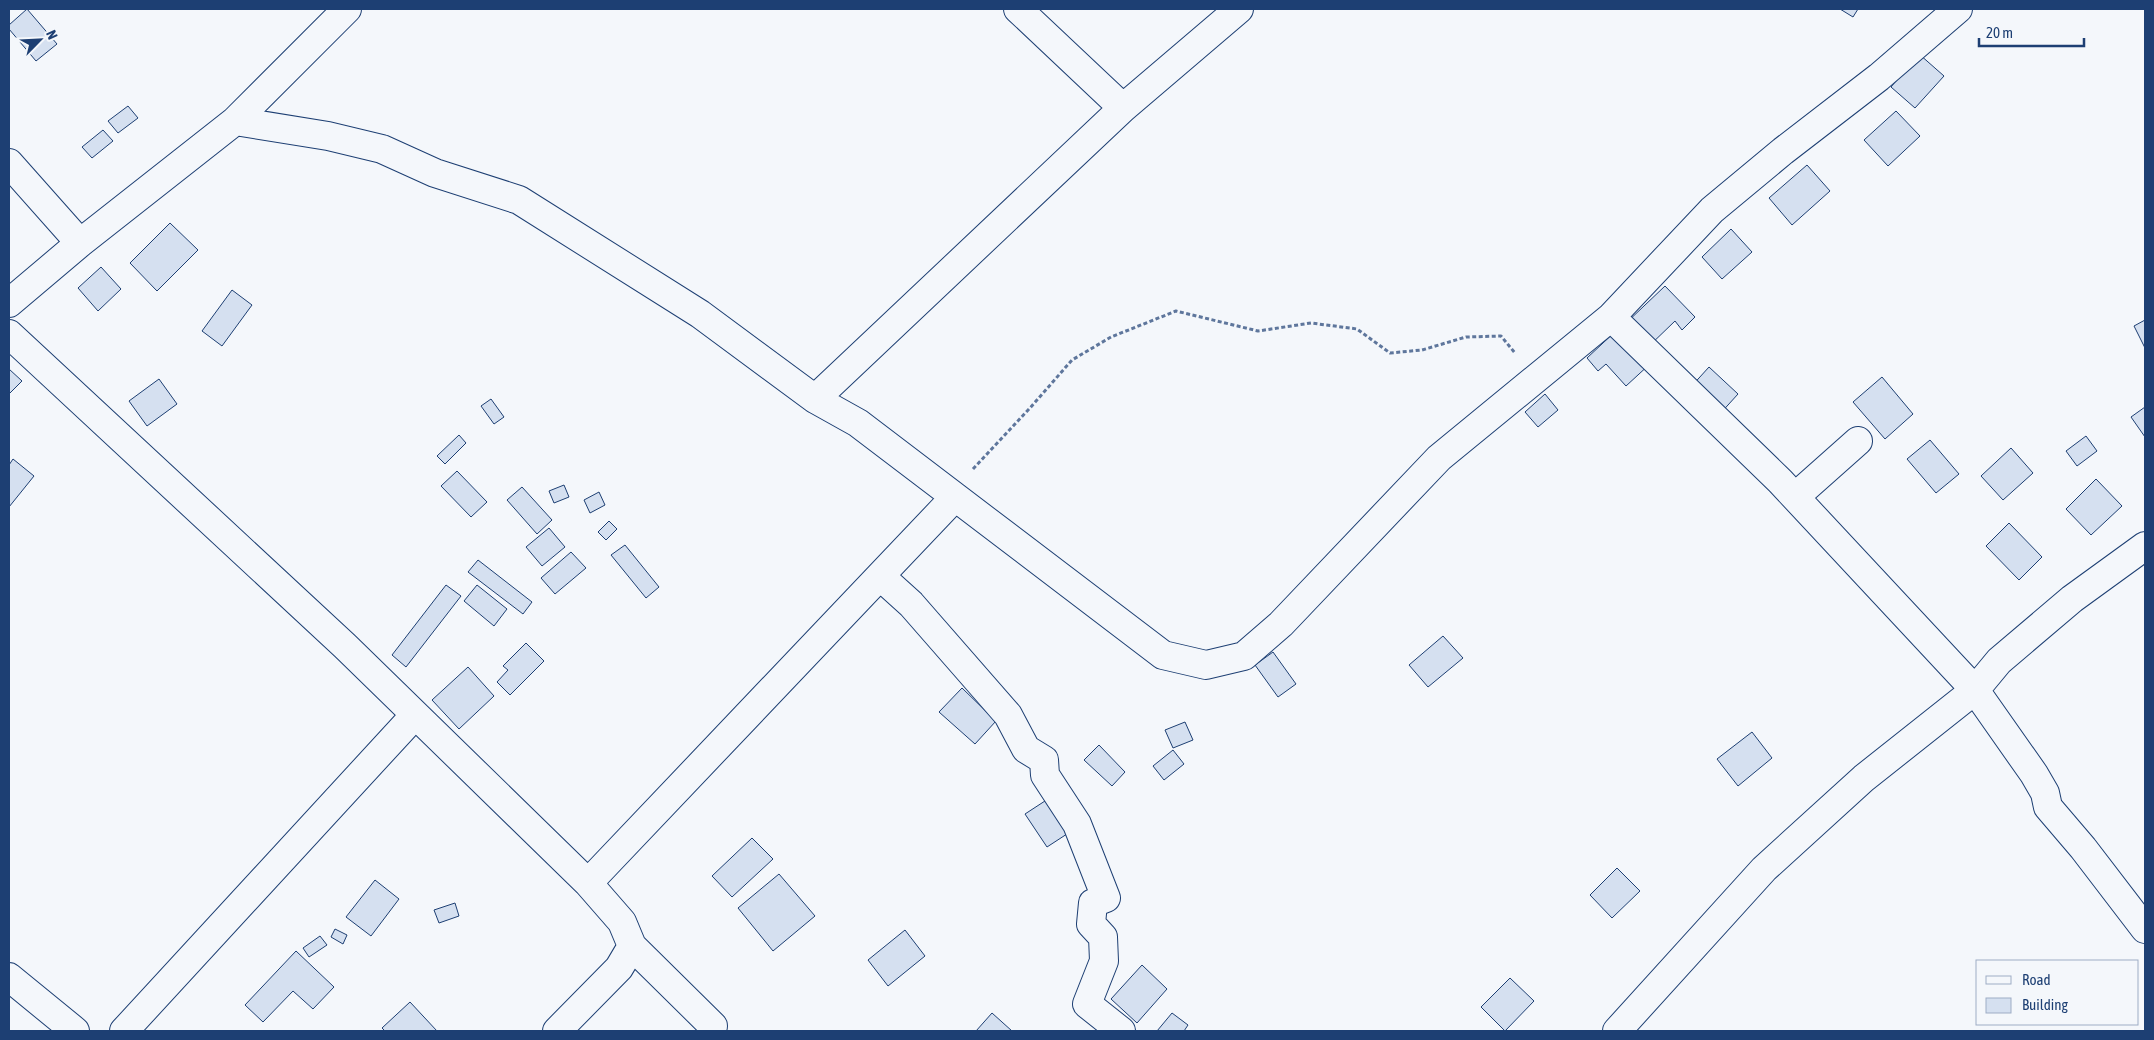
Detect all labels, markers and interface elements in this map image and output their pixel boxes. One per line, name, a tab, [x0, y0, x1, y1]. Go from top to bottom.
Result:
north arrow	[15, 15, 65, 65]
scale bar	[1979, 15, 2084, 47]
text: 20 m	[1986, 24, 2013, 41]
text: N	[43, 28, 61, 42]
legend	[1976, 960, 2139, 1025]
text: Road	[2022, 971, 2051, 988]
text: Building	[2022, 996, 2068, 1013]

